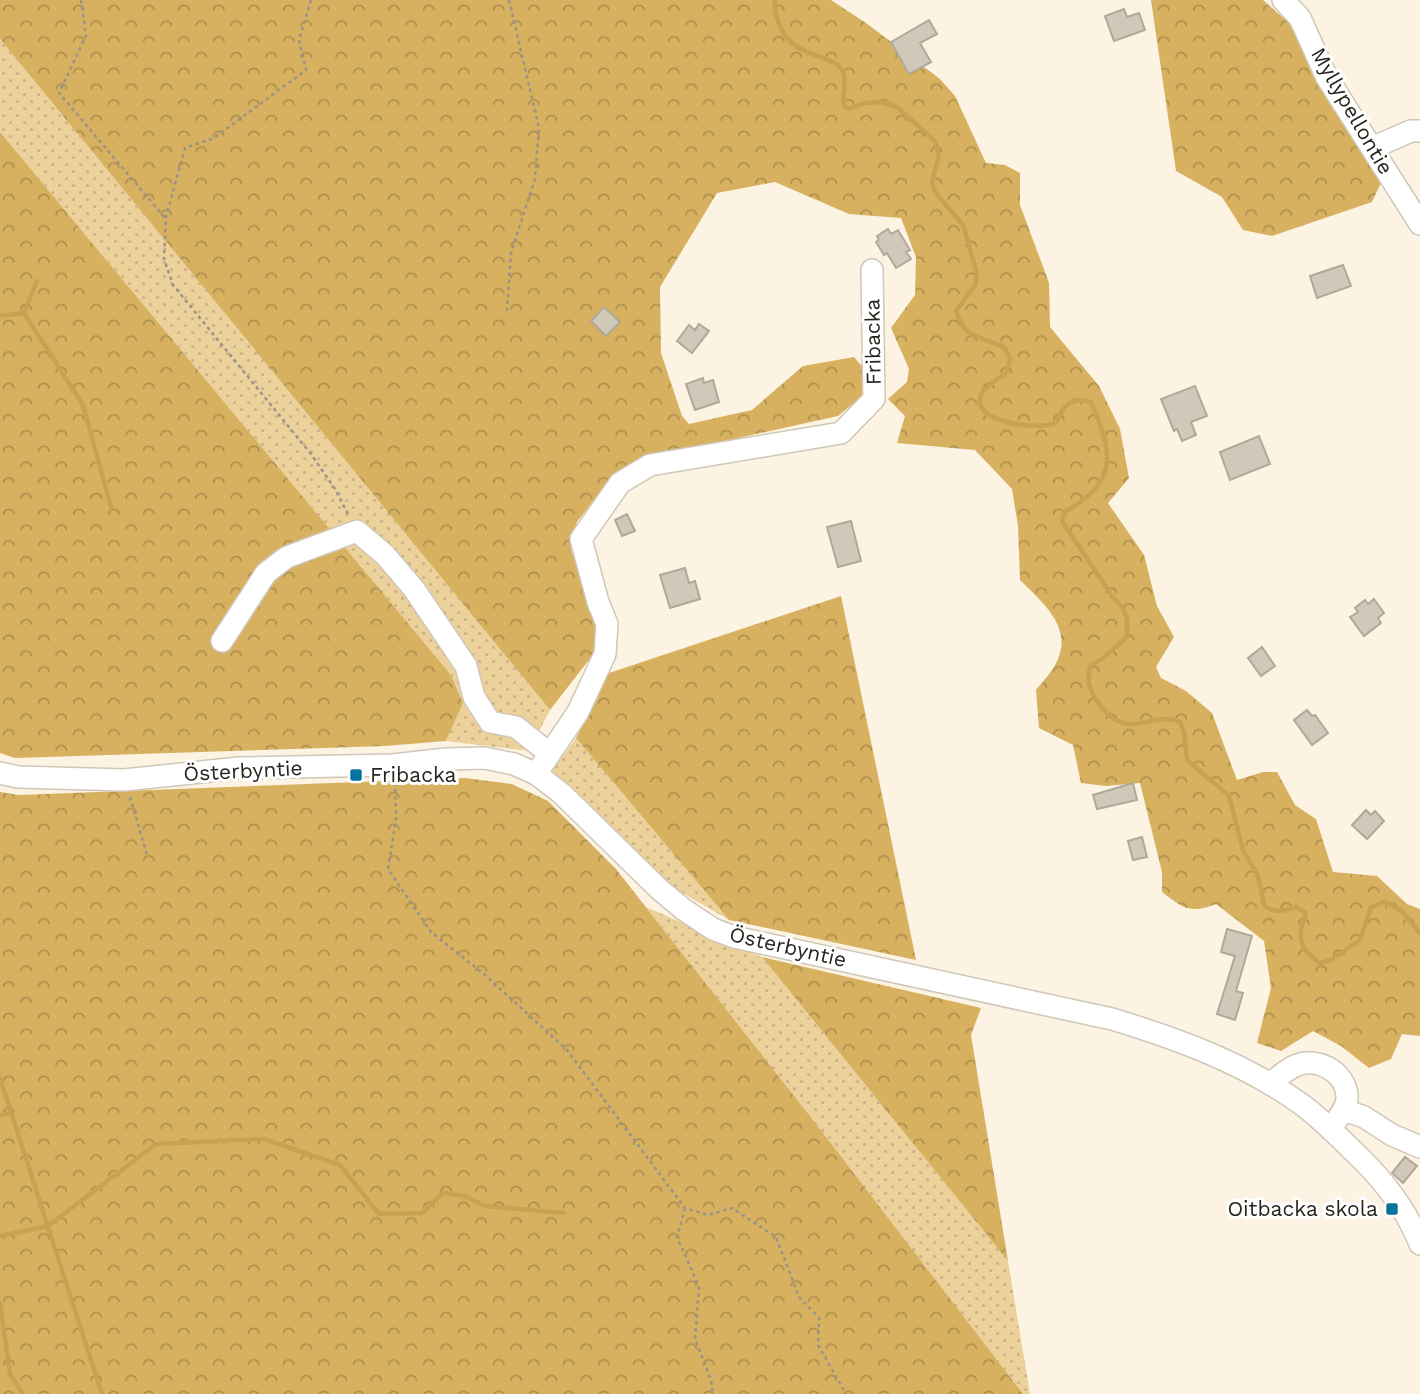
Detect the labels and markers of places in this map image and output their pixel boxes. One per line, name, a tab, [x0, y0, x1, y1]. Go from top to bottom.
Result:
place label: Fribacka	[370, 762, 457, 787]
marker: Fribacka	[348, 767, 364, 783]
place label: Oitbacka skola	[1227, 1196, 1378, 1221]
marker: Oitbacka skola	[1384, 1201, 1400, 1217]

